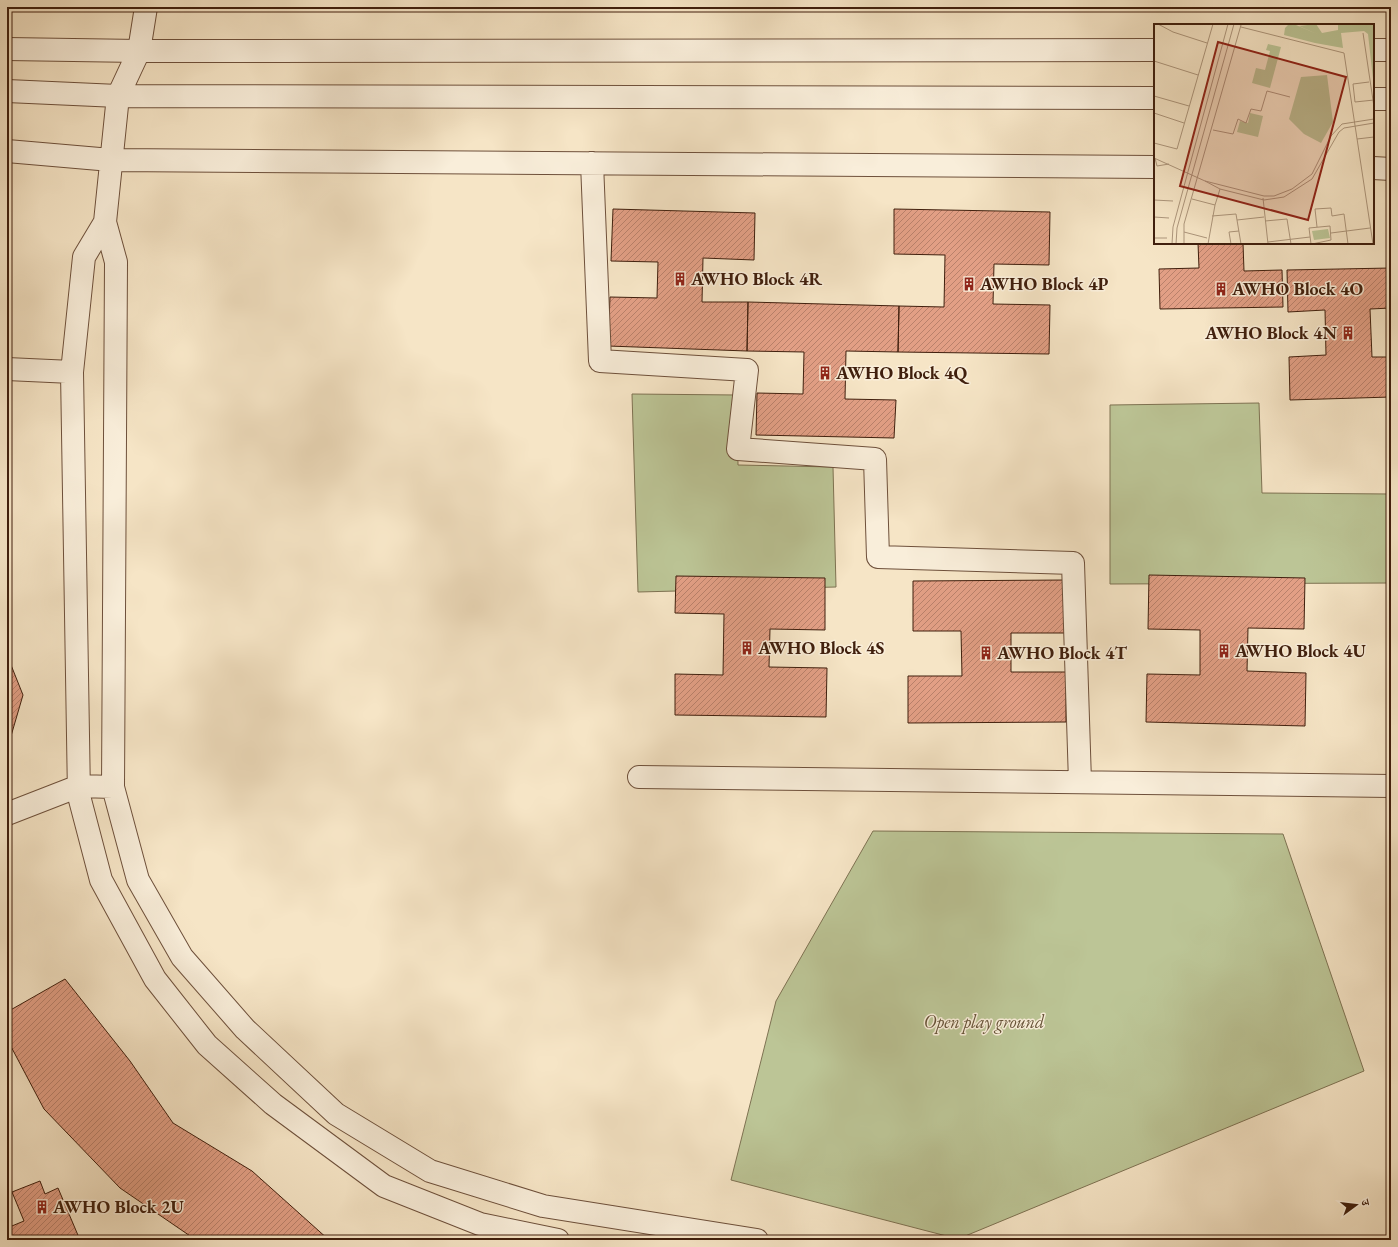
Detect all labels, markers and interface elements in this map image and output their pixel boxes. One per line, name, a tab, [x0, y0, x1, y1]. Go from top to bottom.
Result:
inset map	[1154, 24, 1374, 244]
place label: AWHO Block 4R	[690, 267, 822, 290]
building icon: AWHO Block 4R	[672, 271, 688, 287]
place label: AWHO Block 4P	[979, 272, 1108, 295]
building icon: AWHO Block 4P	[961, 276, 977, 292]
place label: AWHO Block 4O	[1231, 277, 1363, 300]
building icon: AWHO Block 4O	[1213, 281, 1229, 297]
place label: AWHO Block 4N	[1204, 321, 1337, 344]
building icon: AWHO Block 4N	[1340, 325, 1356, 341]
place label: AWHO Block 4Q	[835, 361, 969, 384]
building icon: AWHO Block 4Q	[817, 365, 833, 381]
place label: AWHO Block 4S	[757, 636, 884, 659]
place label: AWHO Block 4U	[1234, 639, 1366, 662]
building icon: AWHO Block 4S	[739, 640, 755, 656]
place label: AWHO Block 4T	[996, 641, 1127, 664]
building icon: AWHO Block 4U	[1216, 643, 1232, 659]
building icon: AWHO Block 4T	[978, 645, 994, 661]
park label: Open play ground	[924, 1010, 1045, 1034]
north arrow	[1336, 1185, 1376, 1225]
place label: AWHO Block 2U	[52, 1195, 184, 1218]
text: उ	[1358, 1197, 1374, 1208]
building icon: AWHO Block 2U	[34, 1199, 50, 1215]

